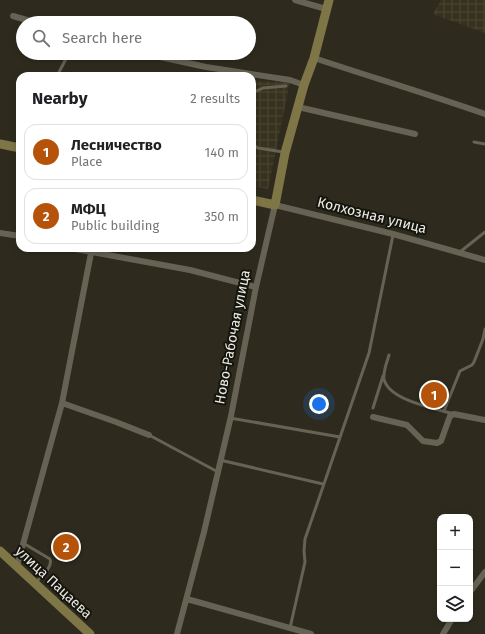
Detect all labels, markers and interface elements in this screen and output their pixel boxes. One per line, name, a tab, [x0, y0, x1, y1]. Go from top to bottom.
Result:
search box	[16, 16, 256, 60]
icon: search	[30, 27, 52, 49]
text: Search here	[62, 29, 142, 47]
text: Nearby	[32, 88, 87, 109]
text: 2 results	[190, 91, 240, 106]
text: Лесничество	[71, 136, 162, 154]
text: 1	[43, 145, 49, 160]
text: 140 m	[205, 145, 239, 160]
text: Place	[71, 154, 102, 169]
street label: Колхозная улица	[315, 194, 428, 237]
text: МФЦ	[71, 200, 106, 218]
text: 2	[43, 209, 49, 224]
text: 350 m	[204, 209, 239, 224]
text: Public building	[71, 218, 159, 233]
street label: Ново-Рабочая улица	[211, 269, 254, 406]
pin: 1	[421, 380, 447, 410]
your location	[309, 394, 329, 414]
map controls	[437, 514, 473, 622]
button: +	[437, 514, 473, 550]
pin: 2	[53, 532, 79, 562]
street label: улица Пацаева	[12, 543, 96, 622]
button: −	[437, 550, 473, 586]
button: layers	[437, 586, 473, 622]

